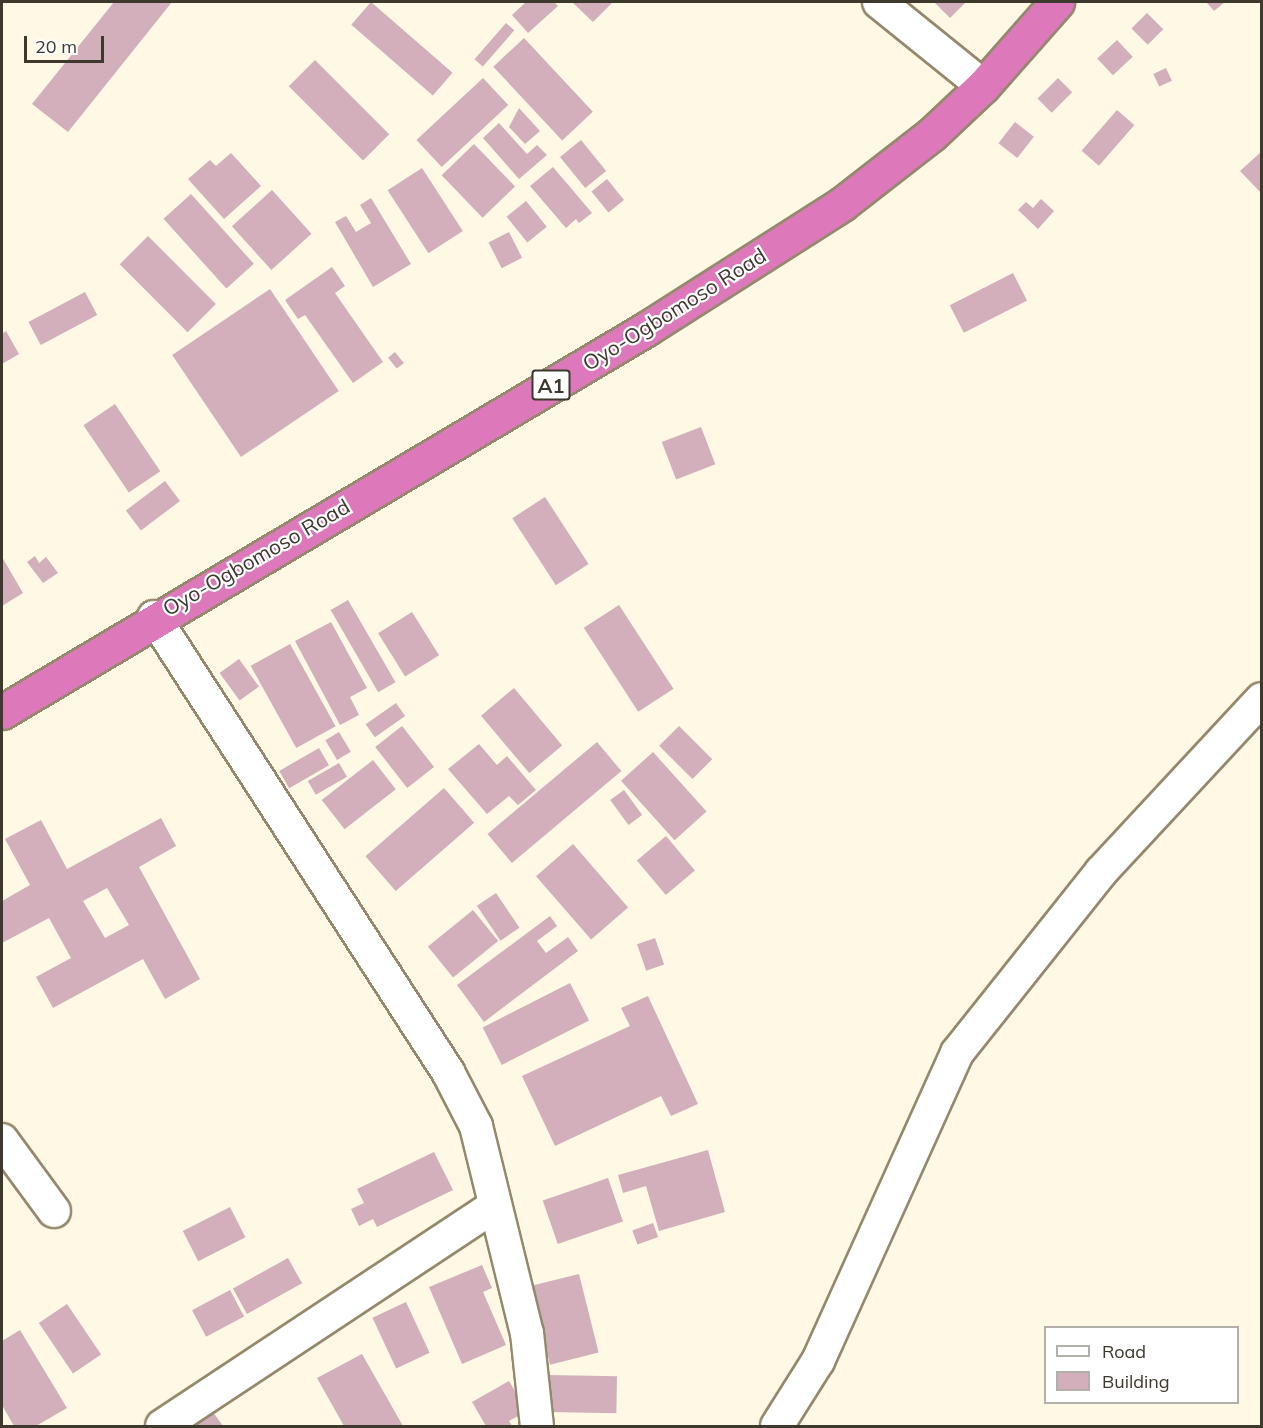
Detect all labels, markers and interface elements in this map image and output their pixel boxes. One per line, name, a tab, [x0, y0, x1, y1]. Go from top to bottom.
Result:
scale bar	[27, 24, 106, 62]
text: 20 m	[35, 35, 77, 58]
street label: Oyo-Ogbomoso Road	[578, 242, 770, 376]
road number: A1	[532, 368, 570, 402]
street label: Oyo-Ogbomoso Road	[158, 493, 354, 621]
legend	[1044, 1326, 1239, 1404]
text: Road	[1102, 1340, 1146, 1363]
text: Building	[1102, 1370, 1170, 1393]

